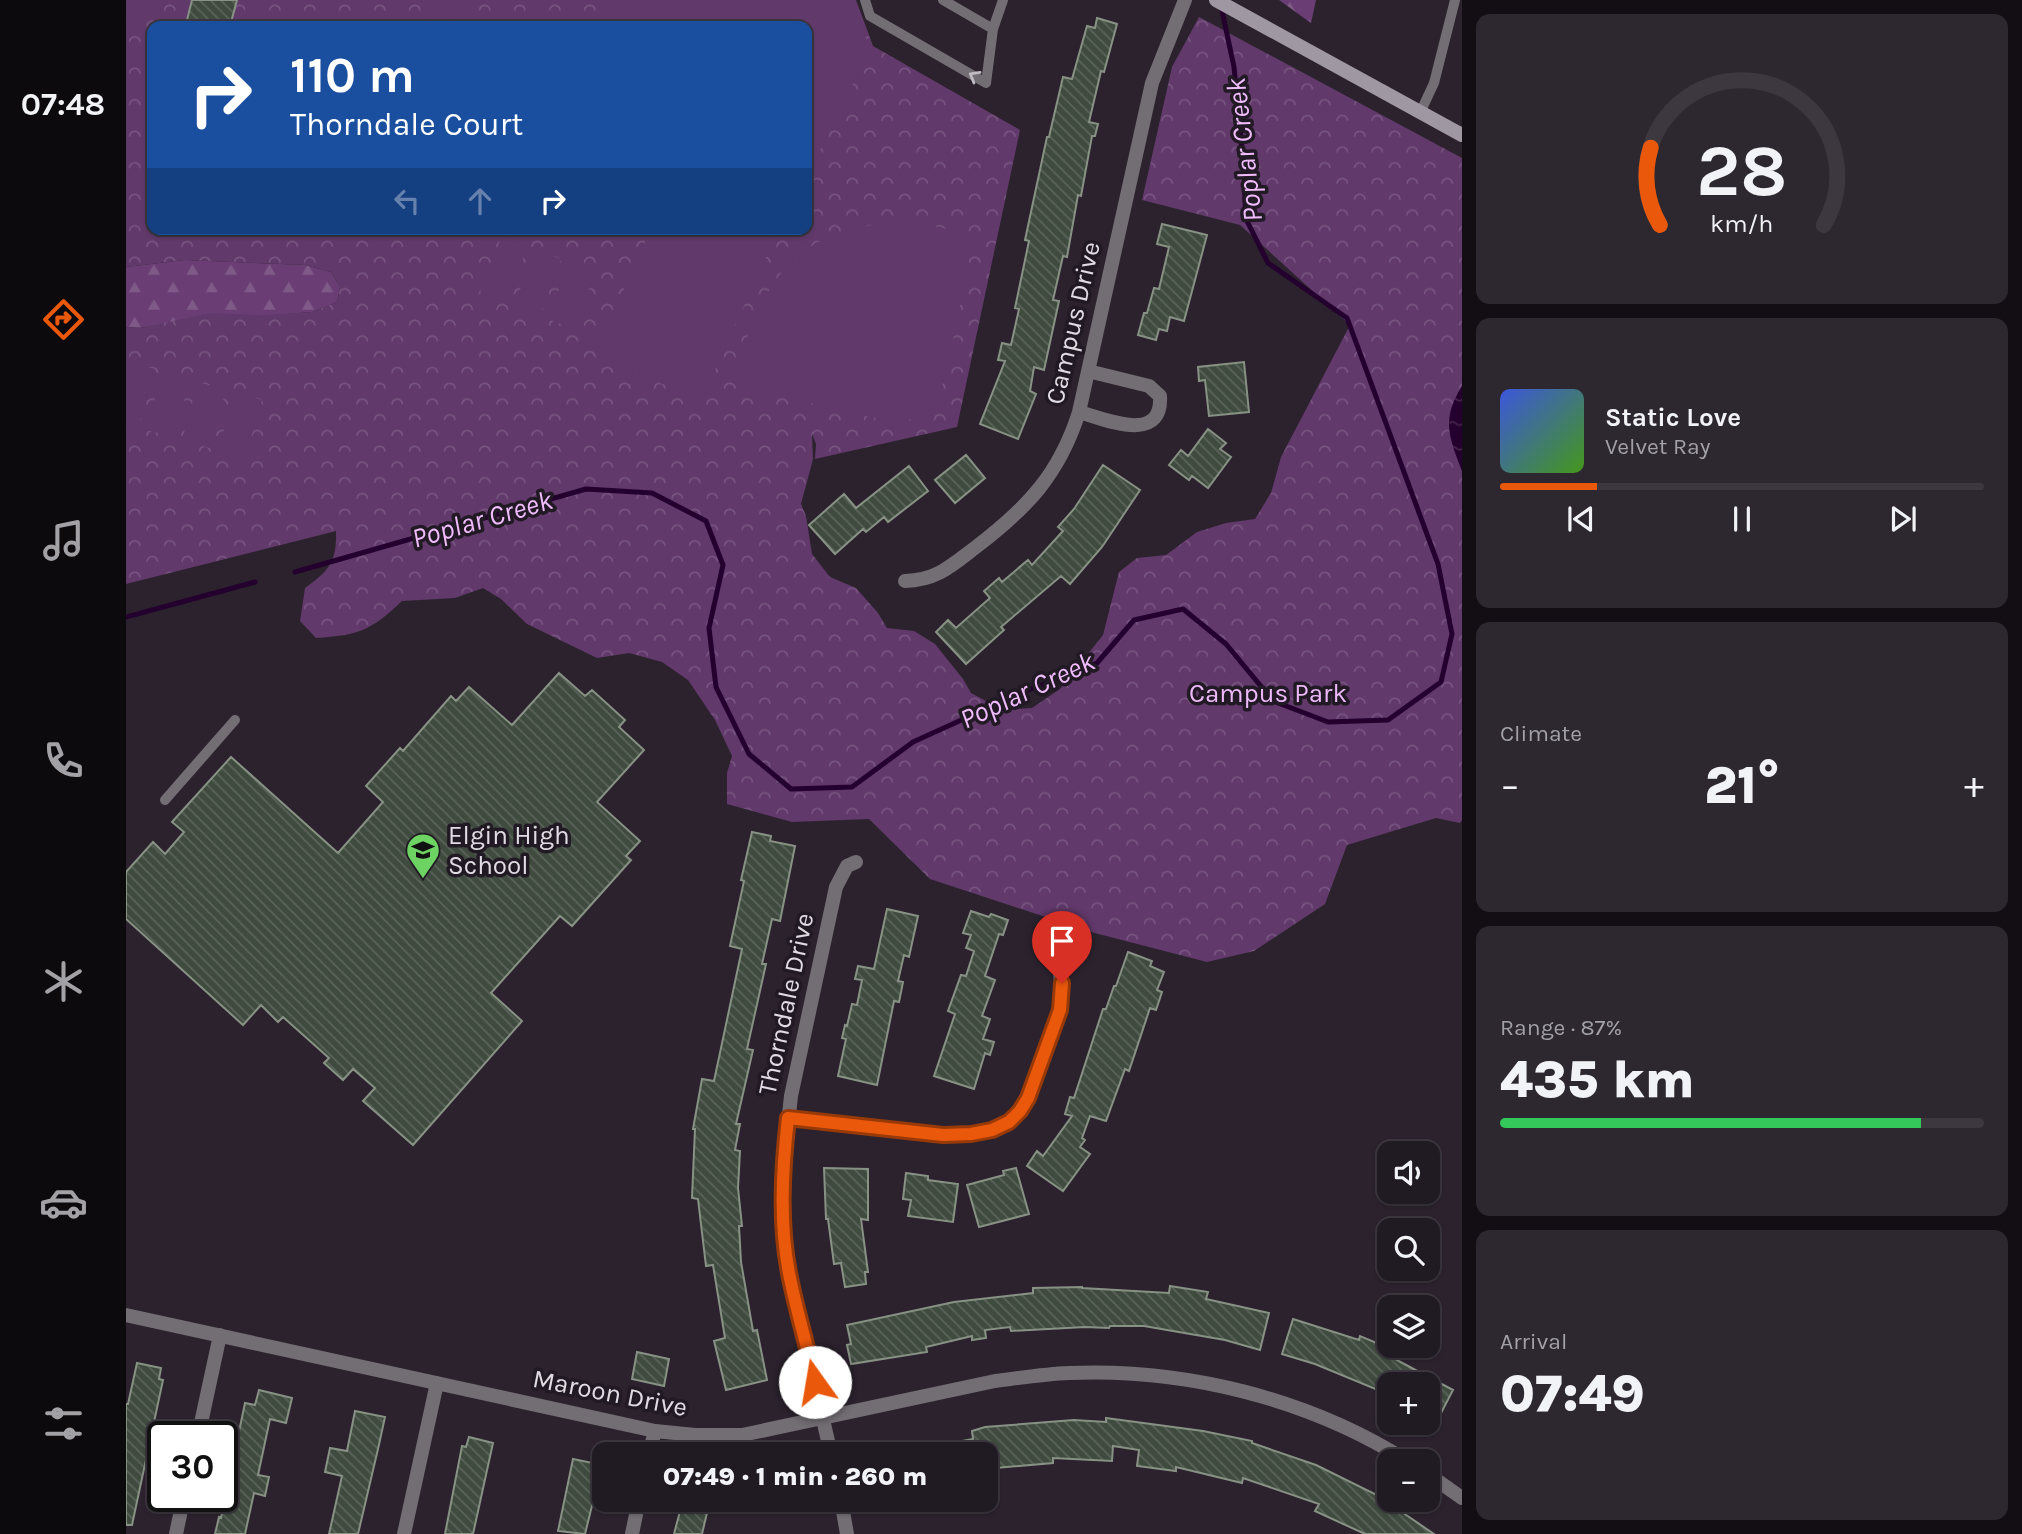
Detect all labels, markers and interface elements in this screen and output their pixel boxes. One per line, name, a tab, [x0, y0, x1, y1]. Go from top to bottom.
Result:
text: 110 m	[290, 47, 415, 104]
icon: right	[175, 49, 266, 140]
one-way arrow	[968, 71, 981, 84]
water label: Poplar Creek	[1219, 75, 1269, 224]
text: 07:48	[21, 86, 105, 123]
text: Thorndale Court	[290, 106, 523, 143]
text: 28	[1696, 128, 1788, 213]
icon: left	[388, 182, 426, 220]
icon: ahead	[461, 182, 499, 220]
icon: right	[534, 182, 572, 220]
text: km/h	[1710, 209, 1774, 238]
street label: Campus Drive	[1039, 239, 1107, 407]
icon: directions	[39, 295, 88, 344]
text: Static Love	[1605, 402, 1741, 433]
text: Velvet Ray	[1605, 433, 1710, 460]
water label: Poplar Creek	[408, 483, 557, 555]
icon: previous	[1562, 500, 1600, 538]
icon: pause	[1723, 500, 1761, 538]
icon: next	[1884, 500, 1922, 538]
icon: music	[39, 516, 88, 565]
water label: Poplar Creek	[954, 644, 1100, 736]
park label: Campus Park	[1189, 678, 1347, 709]
text: Climate	[1500, 720, 1582, 747]
icon: phone	[39, 736, 88, 785]
text: 21°	[1704, 755, 1780, 816]
text: −	[1500, 763, 1520, 808]
text: +	[1964, 763, 1984, 808]
place label: Elgin High School	[448, 820, 570, 881]
school or university icon: Elgin High School	[404, 831, 442, 880]
street label: Thorndale Drive	[752, 910, 820, 1098]
pin	[1032, 911, 1092, 983]
icon: arrive	[1043, 922, 1081, 960]
icon: climate	[39, 957, 88, 1006]
text: Range · 87%	[1500, 1014, 1622, 1041]
text: 435 km	[1500, 1049, 1695, 1110]
map controls	[1377, 1141, 1440, 1512]
button: sound	[1377, 1141, 1440, 1204]
icon: car	[39, 1178, 88, 1227]
button: search	[1377, 1218, 1440, 1281]
button: layers	[1377, 1295, 1440, 1358]
text: Arrival	[1500, 1328, 1567, 1355]
position arrow	[778, 1345, 852, 1419]
street label: Maroon Drive	[530, 1363, 690, 1423]
text: 07:49	[1500, 1363, 1645, 1424]
button: +	[1377, 1372, 1440, 1435]
icon: filters	[39, 1399, 88, 1448]
speed limit sign: 30	[147, 1421, 238, 1512]
button: −	[1377, 1449, 1440, 1512]
text: 07:49 · 1 min · 260 m	[663, 1461, 927, 1492]

